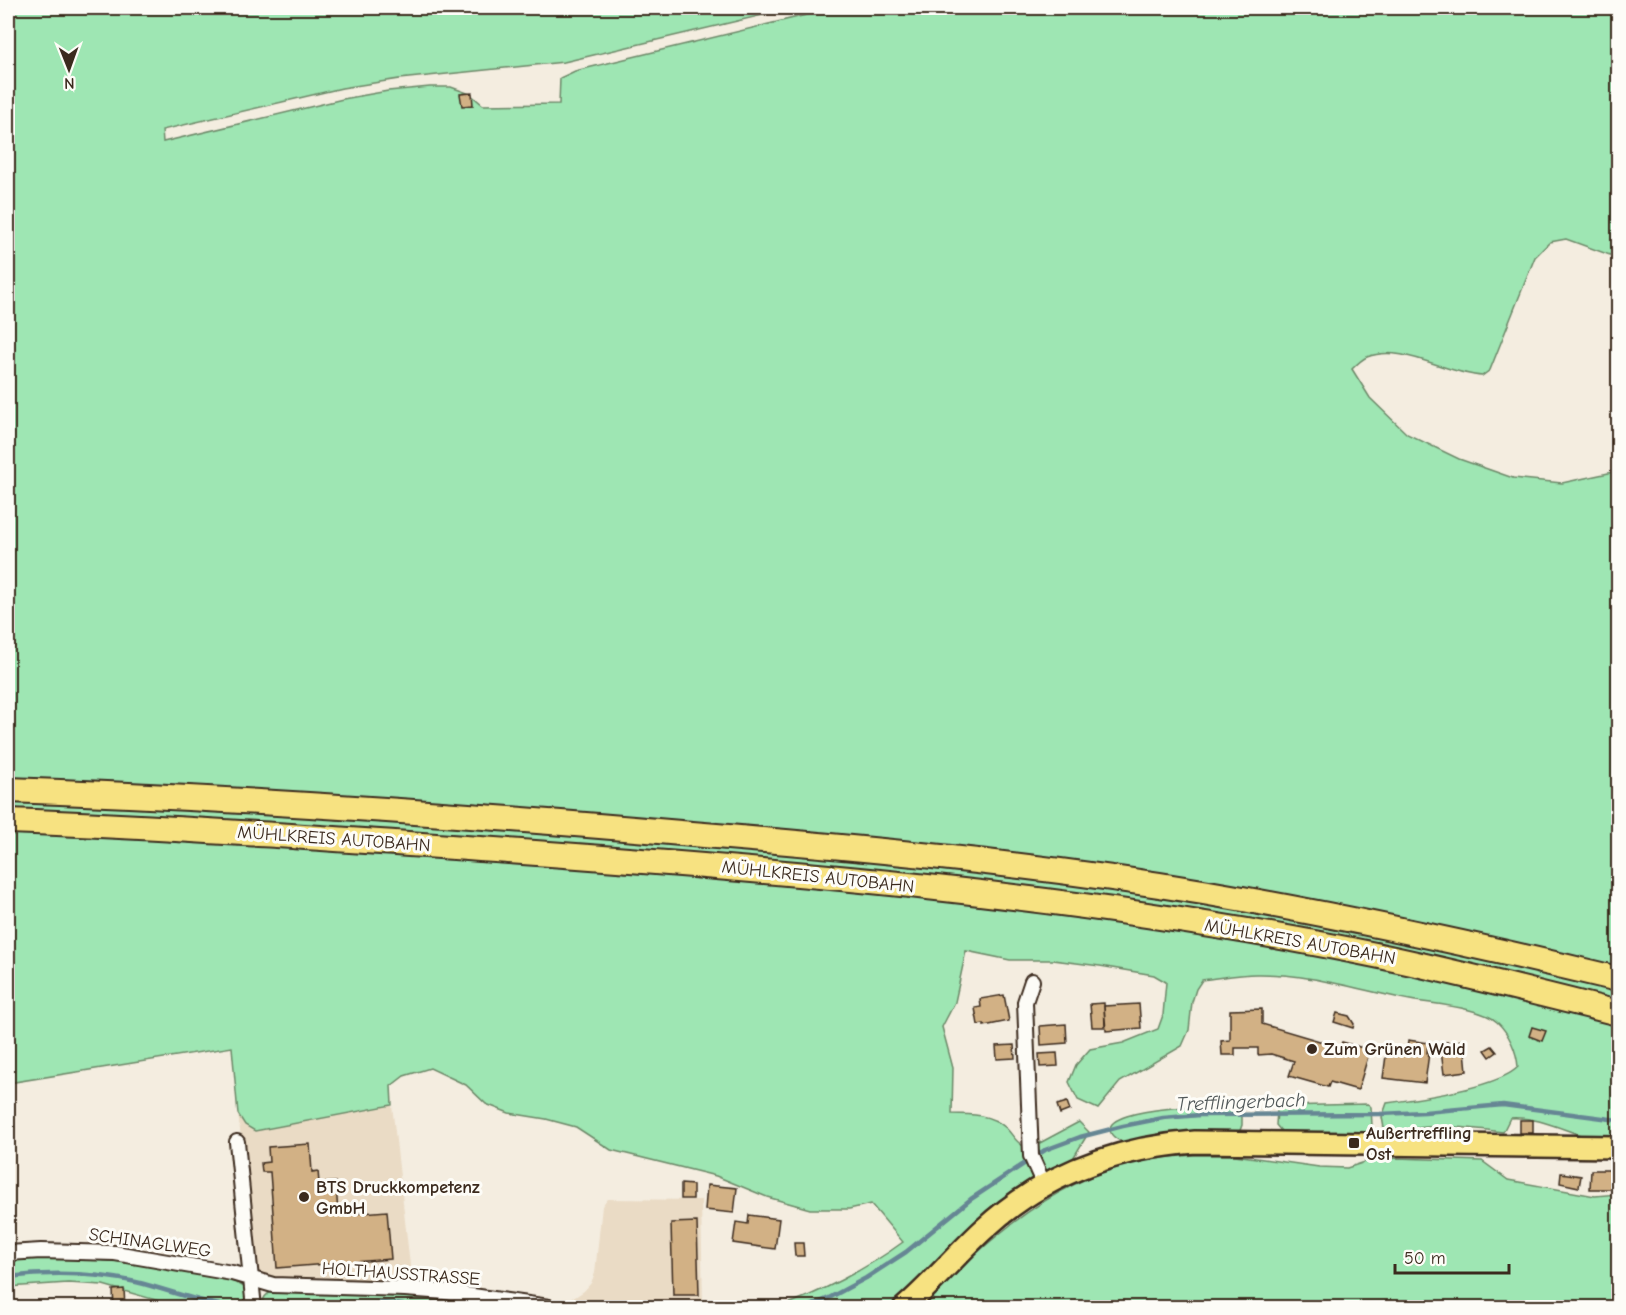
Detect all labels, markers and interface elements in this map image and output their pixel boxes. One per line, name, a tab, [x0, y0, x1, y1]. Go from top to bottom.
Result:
north arrow	[39, 39, 99, 99]
text: N	[64, 74, 75, 92]
street label: MÜHLKREIS AUTOBAHN	[237, 822, 431, 856]
street label: MÜHLKREIS AUTOBAHN	[721, 856, 915, 898]
street label: MÜHLKREIS AUTOBAHN	[1203, 915, 1397, 969]
place label: Zum Grünen Wald	[1324, 1039, 1466, 1060]
marker: Zum Grünen Wald	[1305, 1042, 1319, 1056]
water label: Trefflingerbach	[1176, 1088, 1306, 1116]
place label: Außertreffling Ost	[1366, 1123, 1472, 1165]
marker: Außertreffling Ost	[1347, 1136, 1361, 1150]
place label: BTS Druckkompetenz GmbH	[316, 1177, 480, 1219]
marker: BTS Druckkompetenz GmbH	[297, 1190, 311, 1204]
street label: SCHINAGLWEG	[87, 1224, 213, 1262]
scale bar	[1395, 1237, 1509, 1275]
text: 50 m	[1404, 1248, 1446, 1269]
street label: HOLTHAUSSTRASSE	[321, 1258, 481, 1290]

